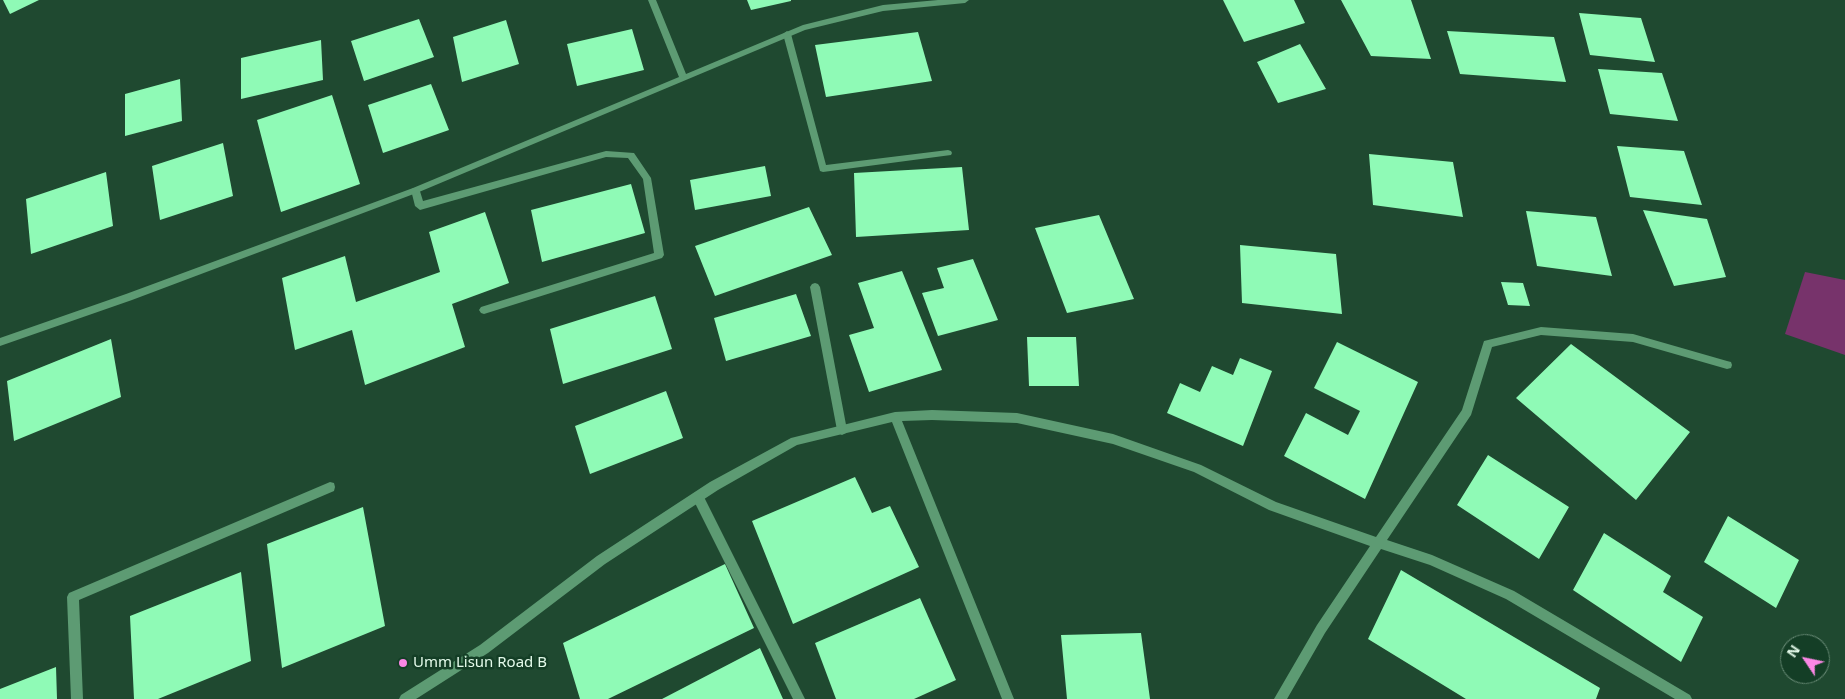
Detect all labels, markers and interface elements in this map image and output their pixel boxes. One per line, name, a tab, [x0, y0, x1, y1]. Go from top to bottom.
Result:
north arrow	[1780, 634, 1830, 684]
text: N	[1782, 641, 1804, 661]
place label: Umm Lisun Road B	[413, 654, 547, 672]
marker: Umm Lisun Road B	[397, 657, 409, 669]

